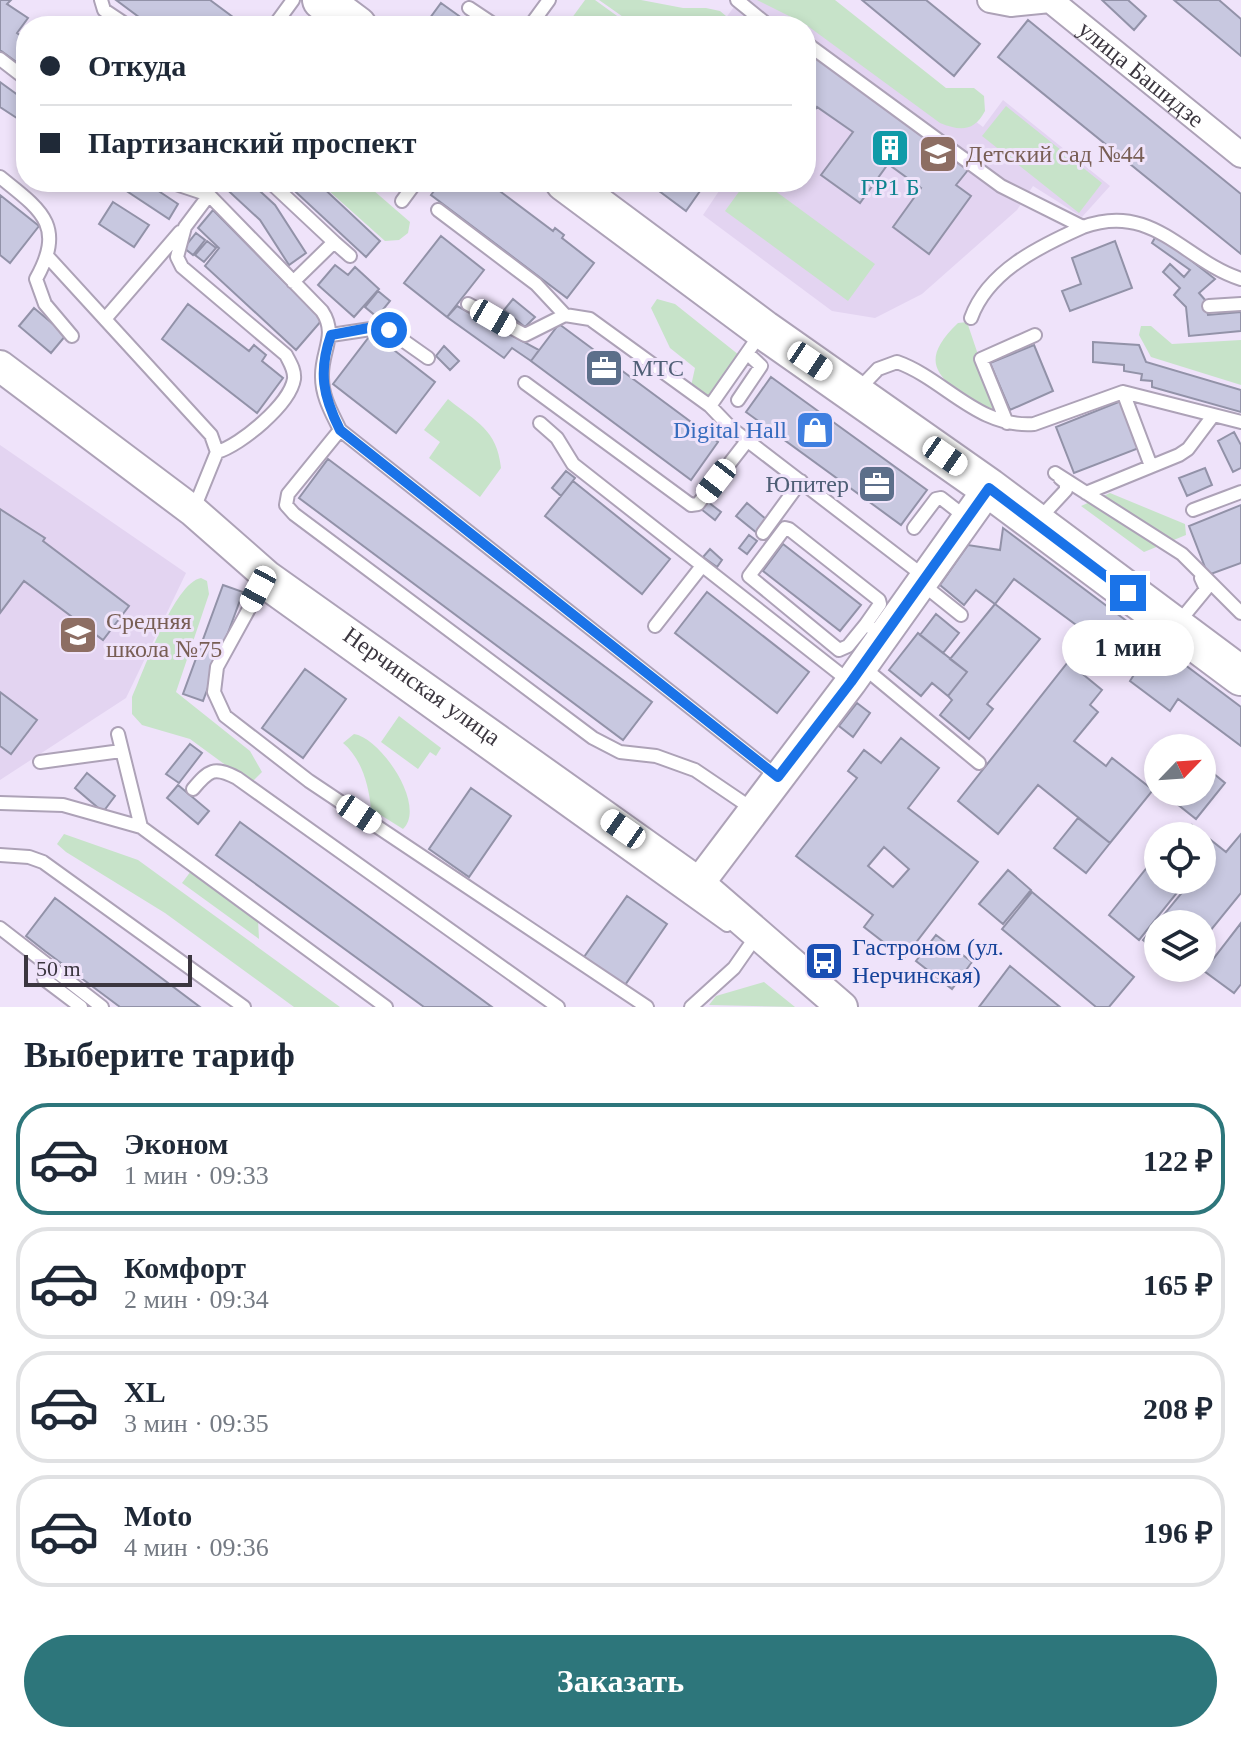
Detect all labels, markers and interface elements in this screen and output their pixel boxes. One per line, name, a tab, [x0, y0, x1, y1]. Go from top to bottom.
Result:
street label: улица Башидзе	[1073, 15, 1209, 133]
text: Откуда	[88, 49, 186, 82]
text: Партизанский проспект	[88, 126, 417, 159]
building icon: ГР1 Б	[869, 127, 911, 169]
school or university icon: Детский сад №44	[917, 133, 959, 175]
place label: Детский сад №44	[966, 141, 1145, 167]
place label: ГР1 Б	[860, 174, 920, 200]
car	[466, 296, 520, 340]
route start	[371, 312, 407, 348]
car	[783, 338, 837, 384]
office icon: МТС	[583, 347, 625, 389]
place label: МТС	[632, 355, 684, 381]
shop icon: Digital Hall	[794, 409, 836, 451]
place label: Digital Hall	[673, 417, 787, 443]
car	[918, 432, 972, 480]
car	[692, 455, 740, 507]
office icon: Юпитер	[856, 463, 898, 505]
place label: Юпитер	[766, 471, 849, 497]
car	[236, 562, 280, 616]
route end	[1110, 575, 1146, 611]
place label: Средняя школа №75	[106, 608, 222, 662]
school or university icon: Средняя школа №75	[57, 614, 99, 656]
callout: 1 мин	[1062, 621, 1194, 677]
street label: Нерчинская улица	[339, 622, 506, 751]
text: 1 мин	[1094, 633, 1162, 662]
north arrow	[1144, 734, 1216, 806]
map controls	[1144, 734, 1216, 982]
car	[332, 791, 386, 837]
car	[596, 805, 650, 853]
button: locate	[1144, 822, 1216, 894]
button: layers	[1144, 910, 1216, 982]
place label: Гастроном (ул. Нерчинская)	[852, 934, 1004, 988]
bus stop icon: Гастроном (ул. Нерчинская)	[803, 940, 845, 982]
scale bar	[24, 951, 192, 987]
text: 50 m	[36, 956, 81, 981]
text: Выберите тариф	[24, 1035, 295, 1075]
icon: car	[28, 1123, 100, 1195]
text: Эконом	[124, 1127, 228, 1160]
text: 122 ₽	[1143, 1144, 1213, 1177]
text: 1 мин · 09:33	[124, 1161, 269, 1190]
icon: car	[28, 1247, 100, 1319]
text: Комфорт	[124, 1251, 246, 1284]
text: 165 ₽	[1143, 1268, 1213, 1301]
text: 2 мин · 09:34	[124, 1285, 269, 1314]
icon: car	[28, 1371, 100, 1443]
text: XL	[124, 1375, 166, 1408]
text: 208 ₽	[1143, 1392, 1213, 1425]
text: 3 мин · 09:35	[124, 1409, 269, 1438]
icon: car	[28, 1495, 100, 1567]
text: Moto	[124, 1499, 192, 1532]
text: 196 ₽	[1143, 1516, 1213, 1549]
text: 4 мин · 09:36	[124, 1533, 269, 1562]
button: Заказать	[24, 1635, 1217, 1727]

